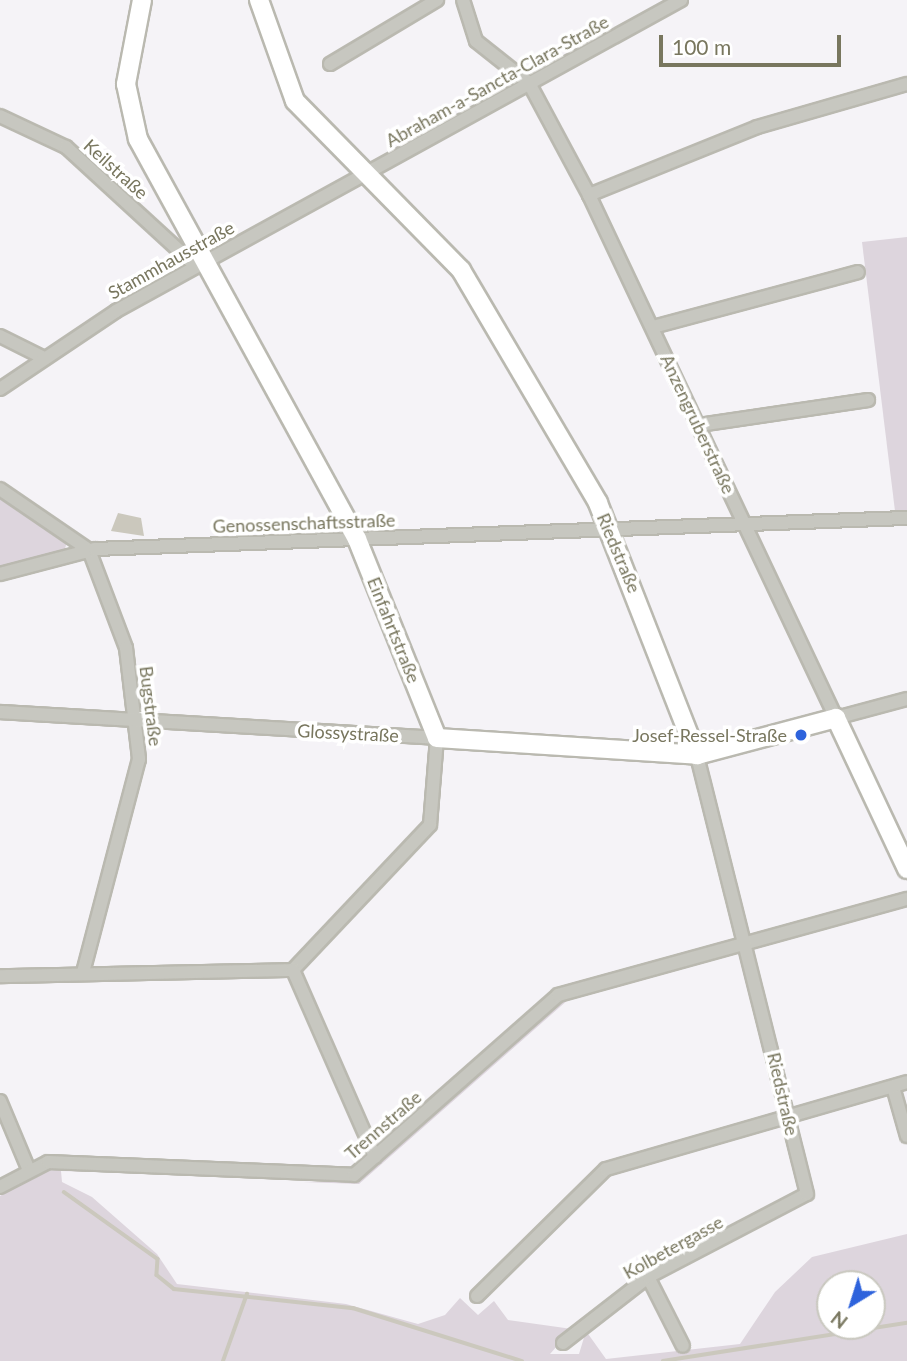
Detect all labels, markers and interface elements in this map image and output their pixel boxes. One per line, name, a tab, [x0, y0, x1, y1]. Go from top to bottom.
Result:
street label: Abraham-a-Sancta-Clara-Straße	[382, 11, 612, 151]
scale bar	[662, 21, 844, 65]
text: 100 m	[672, 34, 731, 59]
street label: Keilstraße	[79, 135, 153, 203]
street label: Stammhausstraße	[104, 216, 238, 304]
street label: Anzengruberstraße	[656, 351, 740, 497]
street label: Genossenschaftsstraße	[212, 509, 396, 537]
street label: Riedstraße	[593, 510, 645, 596]
street label: Einfahrtstraße	[363, 574, 425, 686]
street label: Bugstraße	[135, 665, 167, 747]
street label: Glossystraße	[297, 720, 399, 746]
place label: Josef-Ressel-Straße	[632, 724, 787, 746]
marker: Josef-Ressel-Straße	[793, 727, 809, 743]
street label: Riedstraße	[763, 1050, 803, 1138]
street label: Trennstraße	[340, 1086, 426, 1164]
street label: Kolbetergasse	[619, 1211, 727, 1283]
north arrow	[816, 1270, 886, 1340]
text: N	[826, 1307, 852, 1334]

